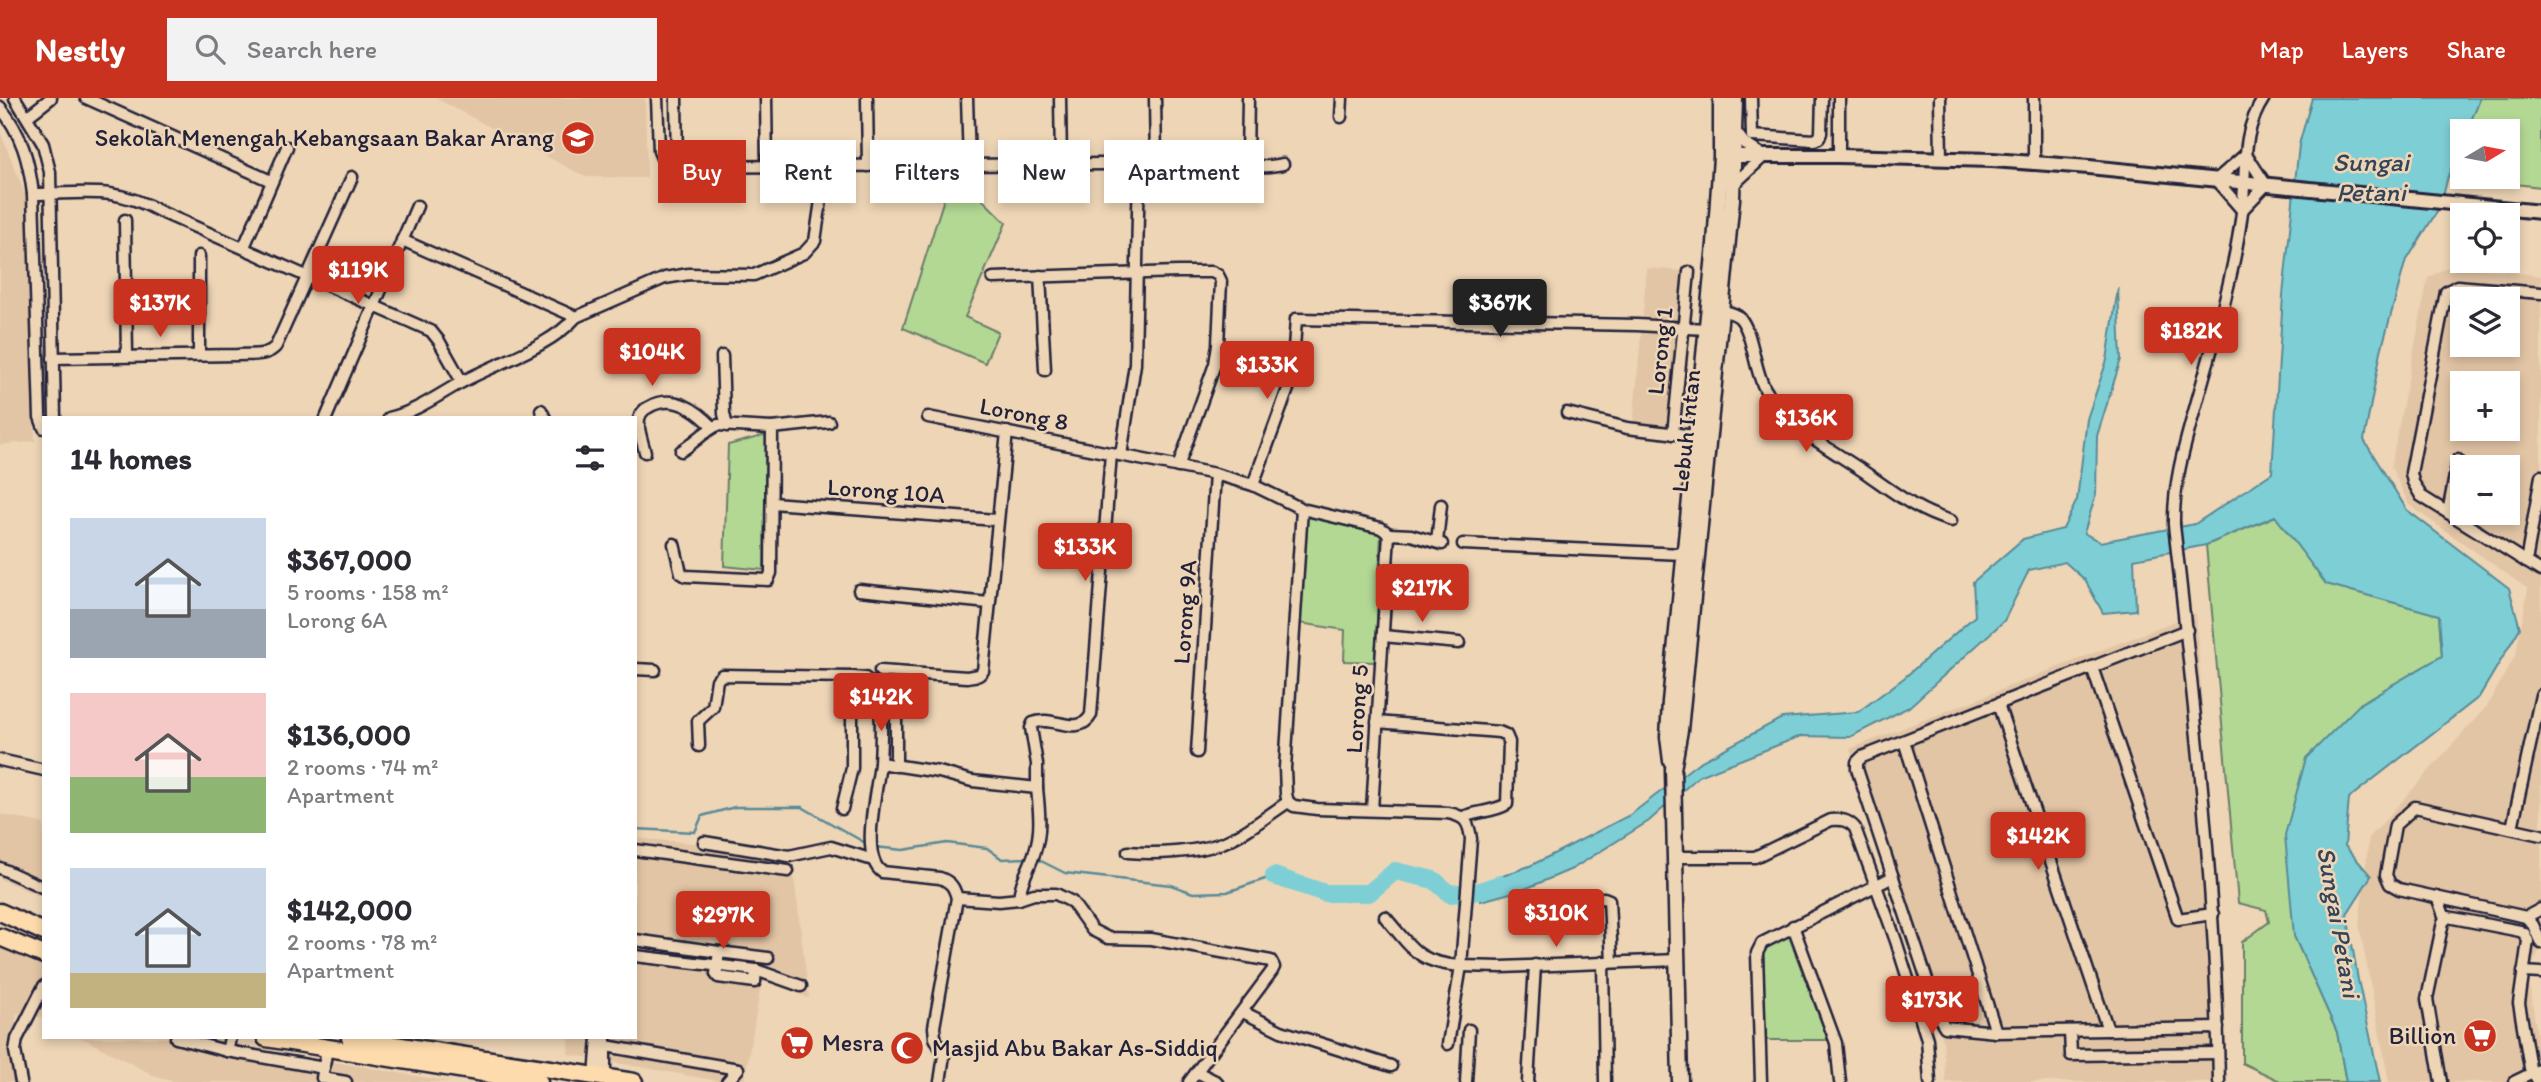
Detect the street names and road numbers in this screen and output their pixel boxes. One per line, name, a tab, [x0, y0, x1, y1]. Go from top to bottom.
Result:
street label: Lorong 1	[1640, 306, 1679, 396]
street label: Lebuh Intan	[1665, 368, 1706, 494]
street label: Lorong 8	[977, 391, 1071, 436]
street label: Lorong 10A	[826, 472, 946, 509]
street label: Lorong 9A	[1166, 559, 1203, 665]
street label: Lorong 5	[1339, 663, 1374, 754]

